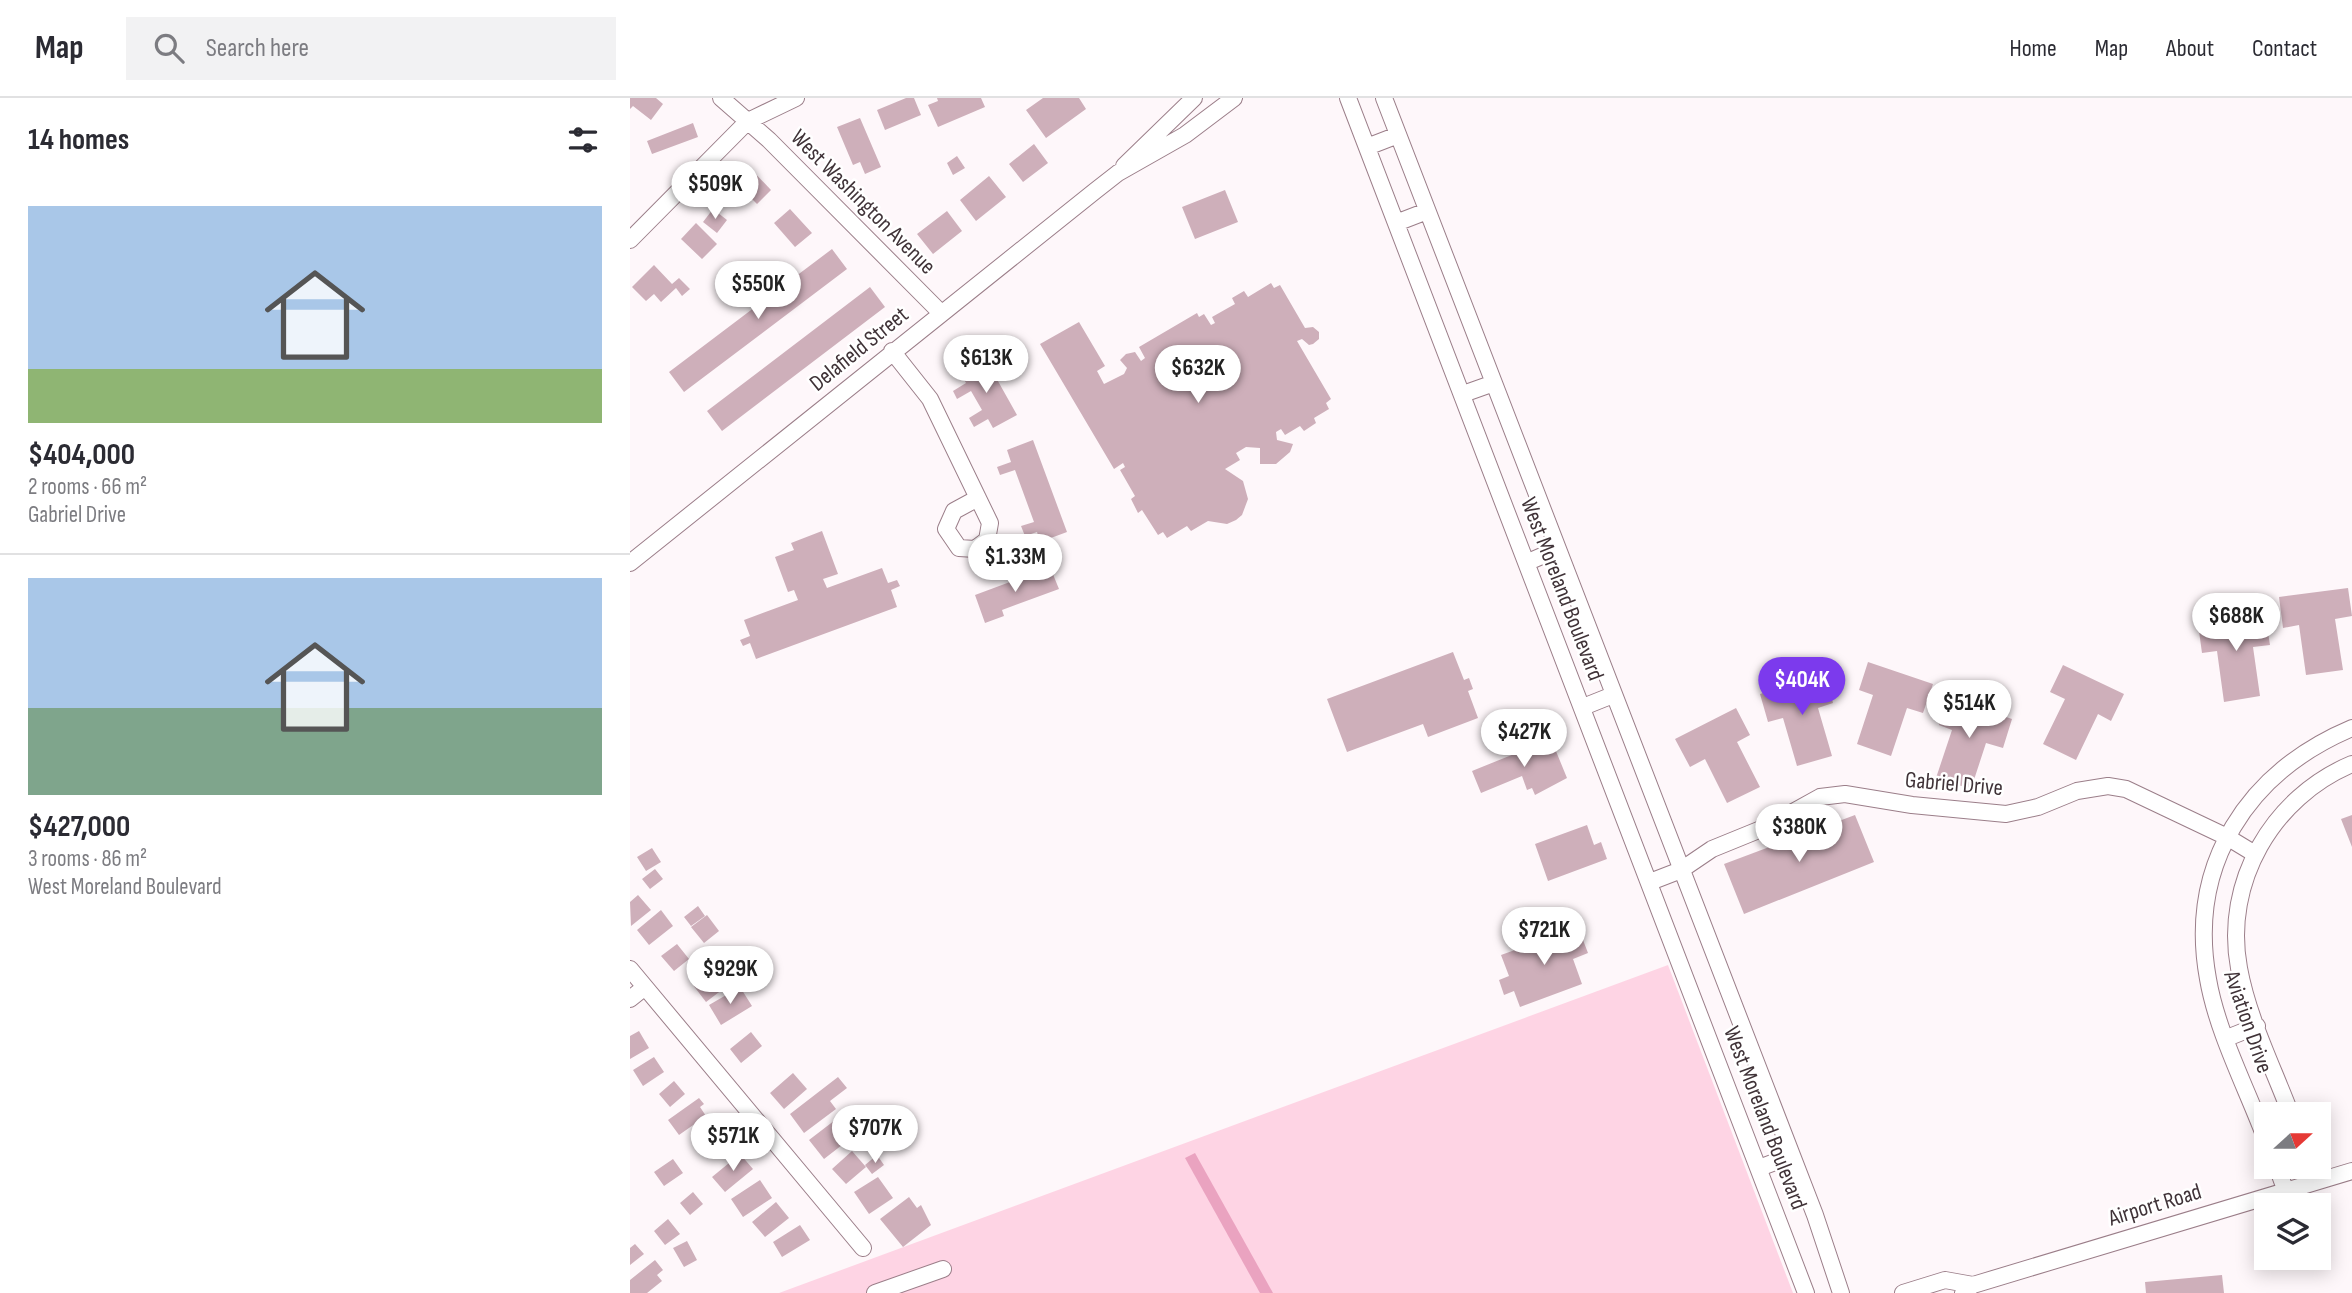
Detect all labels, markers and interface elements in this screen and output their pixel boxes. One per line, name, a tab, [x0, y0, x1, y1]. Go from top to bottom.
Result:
search box	[126, 17, 616, 80]
text: Map	[35, 28, 84, 68]
icon: search	[150, 29, 188, 67]
text: Search here	[206, 33, 309, 64]
text: Home	[2009, 34, 2057, 63]
text: Map	[2095, 34, 2128, 63]
text: About	[2166, 34, 2214, 63]
text: Contact	[2252, 34, 2317, 63]
icon: filters	[564, 121, 602, 159]
text: 14 homes	[28, 122, 129, 158]
street label: West Washington Avenue	[785, 124, 941, 280]
pin: $509K	[666, 162, 764, 221]
text: $509K	[687, 170, 743, 198]
icon: home	[252, 252, 378, 378]
pin: $550K	[709, 262, 807, 321]
text: $550K	[731, 270, 785, 298]
street label: Delafield Street	[804, 301, 914, 397]
pin: $613K	[937, 336, 1035, 395]
text: $613K	[959, 344, 1013, 372]
pin: $632K	[1149, 345, 1247, 405]
text: $632K	[1171, 354, 1225, 382]
text: $404,000	[28, 437, 135, 473]
text: 2 rooms · 66 m²	[28, 473, 147, 501]
street label: West Moreland Boulevard	[1514, 494, 1610, 684]
text: Gabriel Drive	[28, 501, 126, 529]
pin: $1.33M	[958, 534, 1072, 594]
text: $1.33M	[984, 543, 1046, 571]
pin: $688K	[2187, 594, 2285, 653]
text: $688K	[2208, 602, 2264, 630]
icon: home	[252, 624, 378, 750]
pin: $404K	[1753, 658, 1851, 717]
text: $404K	[1774, 666, 1830, 694]
pin: $514K	[1920, 680, 2018, 740]
text: $514K	[1942, 689, 1996, 717]
pin: $427K	[1475, 710, 1573, 769]
text: $427K	[1497, 718, 1551, 746]
street label: Gabriel Drive	[1904, 766, 2004, 802]
pin: $380K	[1750, 804, 1848, 864]
text: $427,000	[28, 809, 130, 845]
text: $380K	[1771, 813, 1827, 841]
text: 3 rooms · 86 m²	[28, 845, 147, 873]
text: West Moreland Boulevard	[28, 873, 222, 901]
pin: $721K	[1495, 908, 1593, 967]
text: $721K	[1518, 916, 1570, 944]
pin: $929K	[681, 946, 779, 1006]
text: $929K	[703, 955, 757, 983]
street label: Aviation Drive	[2217, 966, 2279, 1077]
street label: West Moreland Boulevard	[1717, 1023, 1813, 1213]
north arrow	[2254, 1102, 2331, 1180]
map controls	[2254, 1102, 2331, 1270]
pin: $707K	[826, 1105, 924, 1165]
pin: $571K	[684, 1114, 782, 1173]
text: $707K	[848, 1114, 902, 1142]
text: $571K	[707, 1122, 759, 1150]
street label: Airport Road	[2104, 1178, 2205, 1233]
button: layers	[2254, 1193, 2331, 1270]

